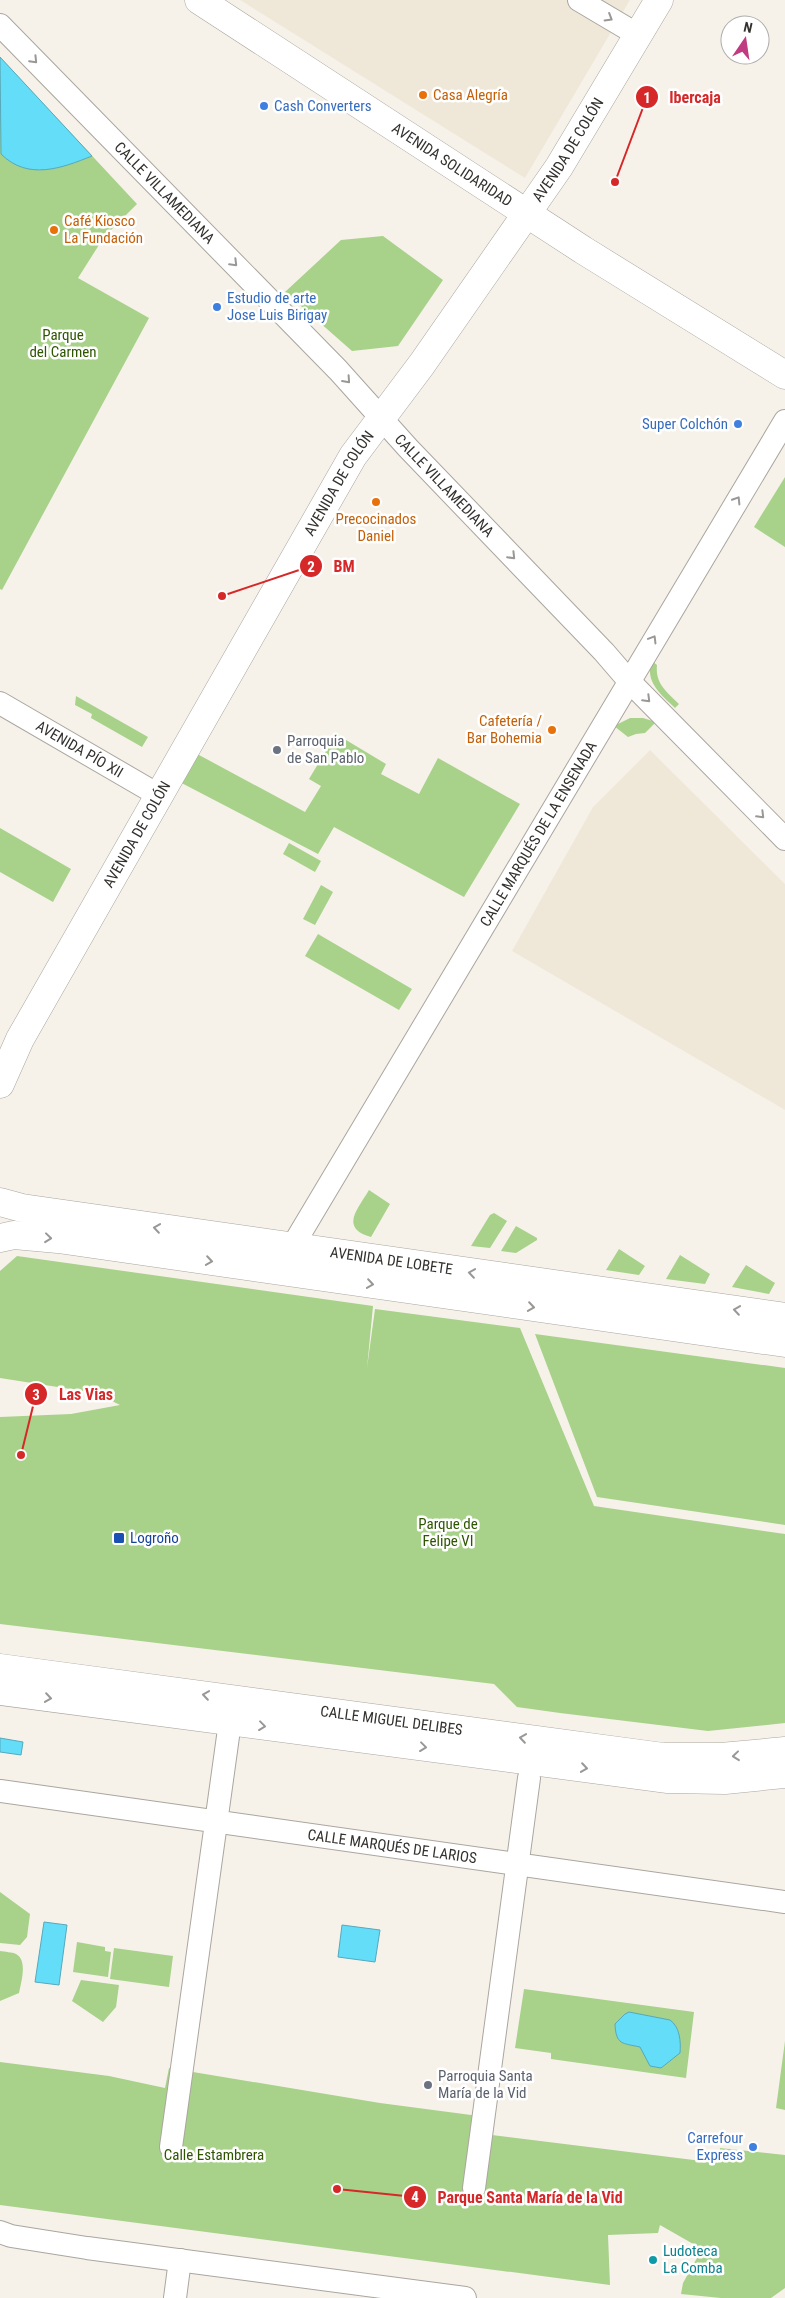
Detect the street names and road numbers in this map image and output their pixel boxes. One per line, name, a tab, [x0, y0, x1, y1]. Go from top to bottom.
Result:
street label: AVENIDA DE COLÓN	[529, 94, 607, 205]
street label: AVENIDA SOLIDARIDAD	[389, 119, 516, 210]
street label: CALLE VILLAMEDIANA	[111, 138, 219, 248]
street label: AVENIDA DE COLÓN	[300, 427, 378, 539]
street label: CALLE VILLAMEDIANA	[391, 430, 498, 541]
street label: AVENIDA PÍO XII	[33, 717, 126, 782]
street label: CALLE MARQUÉS DE LA ENSENADA	[476, 738, 601, 930]
street label: AVENIDA DE COLÓN	[99, 778, 174, 891]
street label: AVENIDA DE LOBETE	[329, 1243, 454, 1278]
street label: CALLE MIGUEL DELIBES	[319, 1702, 464, 1739]
street label: CALLE MARQUÉS DE LARIOS	[306, 1826, 478, 1867]

